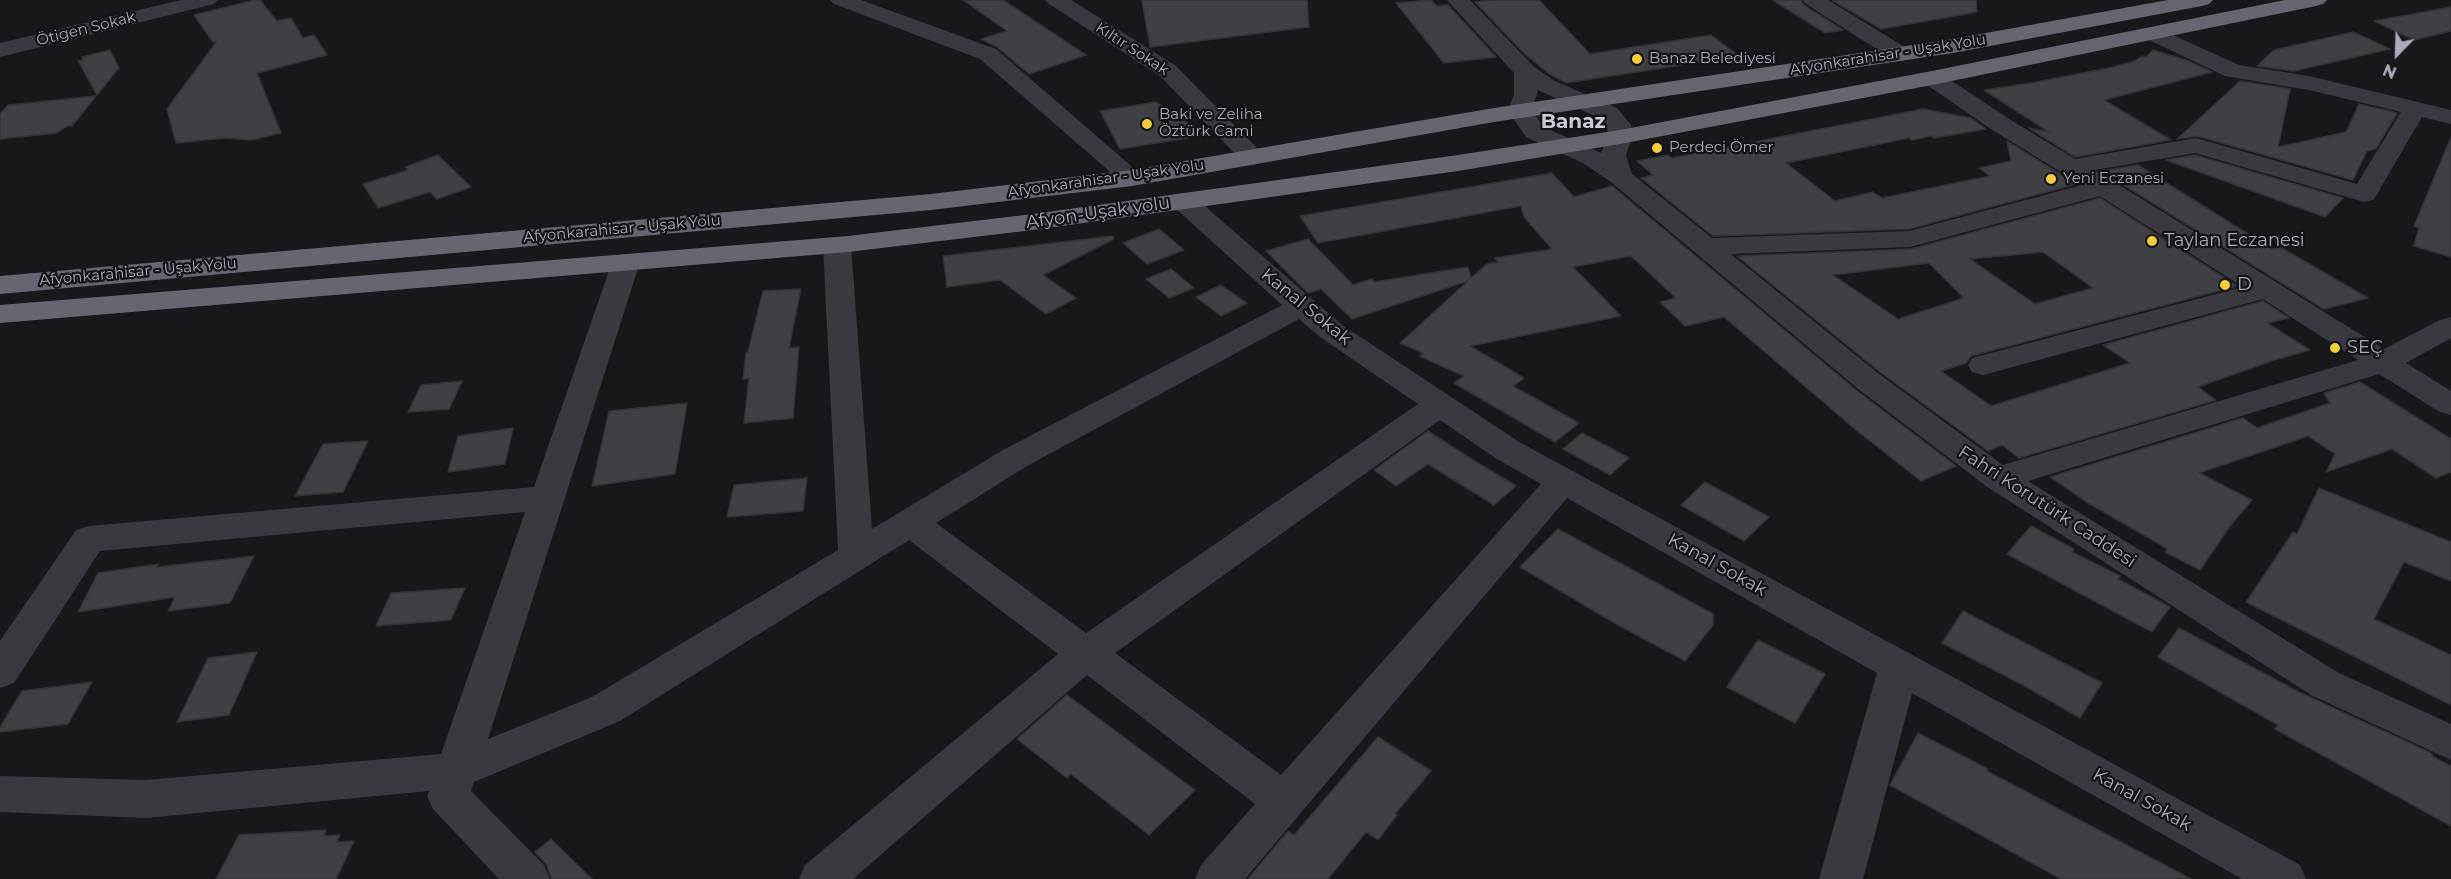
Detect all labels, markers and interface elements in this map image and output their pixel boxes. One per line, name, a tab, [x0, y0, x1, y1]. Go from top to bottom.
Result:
street label: Ötigen Sokak	[35, 8, 137, 50]
street label: Kıltır Sokak	[1092, 19, 1172, 79]
north arrow	[2367, 24, 2427, 84]
street label: Afyonkarahisar - Uşak Yolu	[1789, 31, 1987, 79]
place label: Banaz Belediyesi	[1649, 50, 1776, 68]
marker: Banaz Belediyesi	[1630, 52, 1644, 66]
text: N	[2380, 60, 2399, 82]
place label: Baki ve Zeliha Öztürk Cami	[1159, 106, 1263, 141]
district label: Banaz	[1541, 110, 1605, 134]
marker: Baki ve Zeliha Öztürk Cami	[1140, 117, 1154, 131]
place label: Perdeci Ömer	[1669, 139, 1774, 157]
marker: Perdeci Ömer	[1650, 141, 1664, 155]
street label: Afyonkarahisar - Uşak Yolu	[1007, 156, 1205, 202]
place label: Yeni Eczanesi	[2063, 170, 2164, 188]
marker: Yeni Eczanesi	[2044, 172, 2058, 186]
street label: Afyon-Uşak yolu	[1024, 192, 1172, 234]
street label: Afyonkarahisar - Uşak Yolu	[523, 211, 721, 247]
place label: Taylan Eczanesi	[2164, 230, 2305, 252]
marker: Taylan Eczanesi	[2145, 234, 2159, 248]
street label: Afyonkarahisar - Uşak Yolu	[39, 254, 237, 290]
street label: Kanal Sokak	[1257, 264, 1355, 350]
place label: D	[2237, 274, 2252, 296]
marker: D	[2218, 278, 2232, 292]
place label: SEÇ	[2347, 337, 2383, 359]
marker: SEÇ	[2328, 341, 2342, 355]
street label: Fahri Korutürk Caddesi	[1954, 441, 2140, 573]
street label: Kanal Sokak	[1664, 529, 1770, 601]
street label: Kanal Sokak	[2089, 764, 2195, 836]

